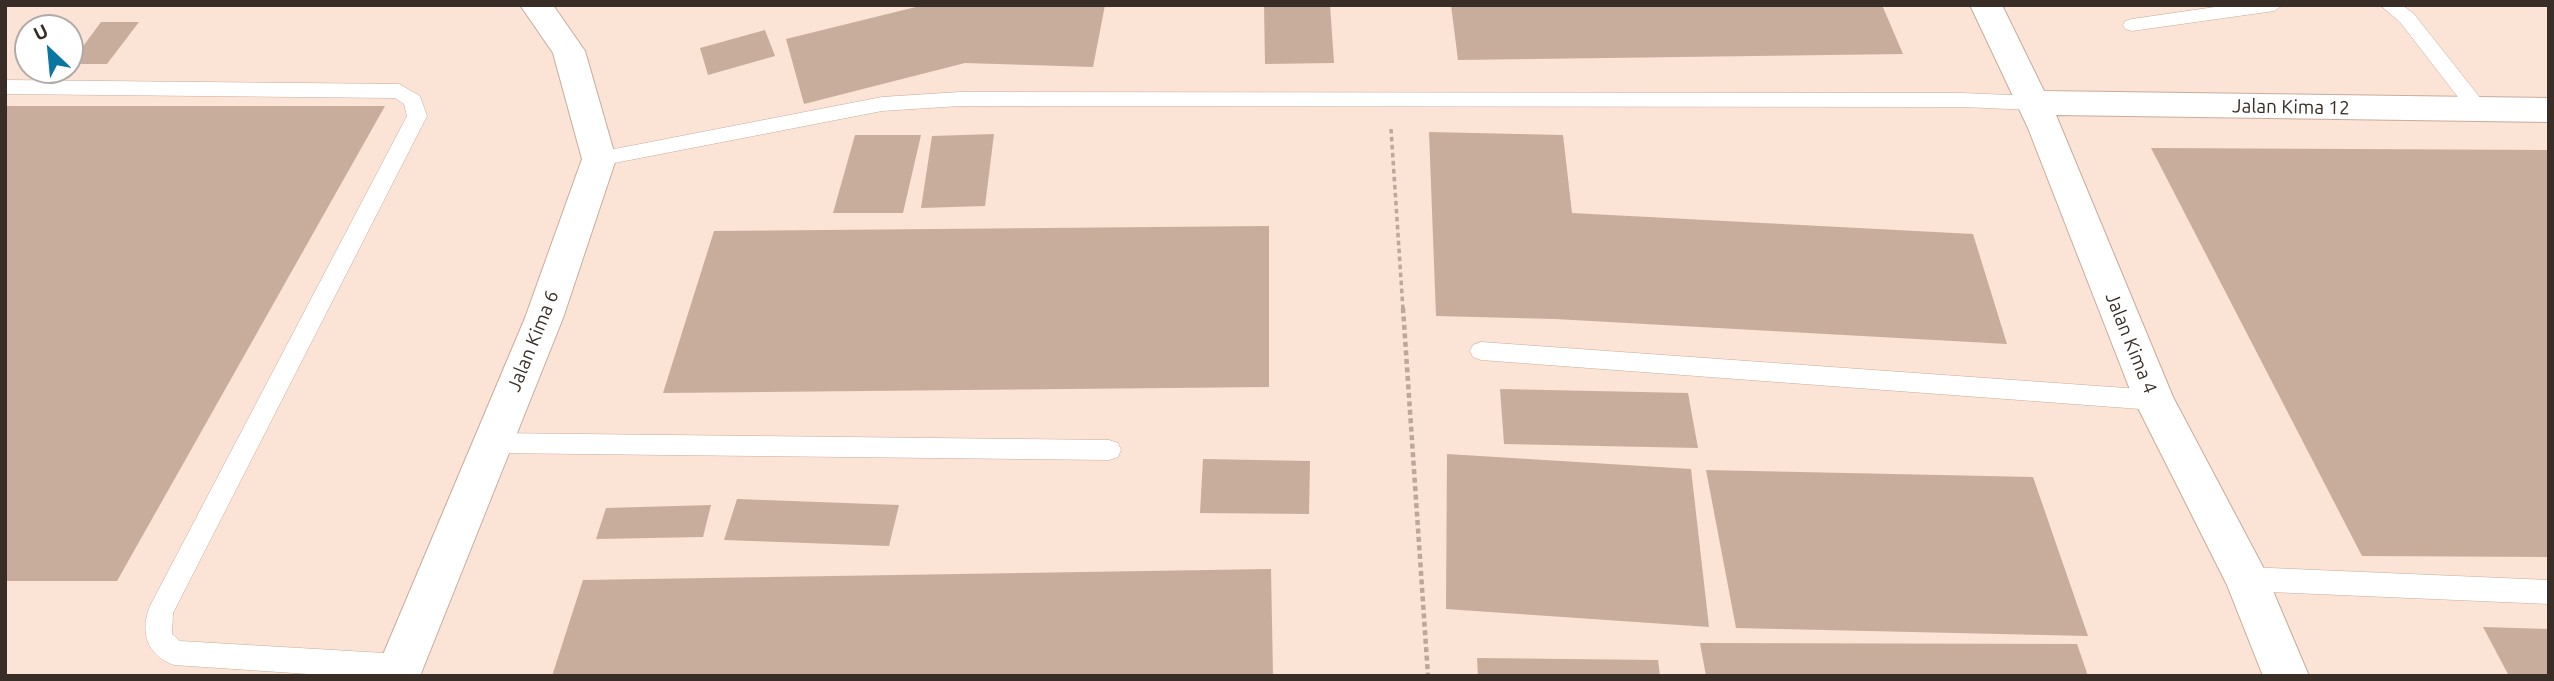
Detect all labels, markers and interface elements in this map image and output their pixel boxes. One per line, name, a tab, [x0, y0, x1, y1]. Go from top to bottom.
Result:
north arrow	[14, 14, 84, 84]
text: U	[30, 19, 51, 45]
street label: Jalan Kima 12	[2232, 95, 2350, 119]
street label: Jalan Kima 6	[502, 287, 564, 395]
street label: Jalan Kima 4	[2100, 289, 2162, 397]

